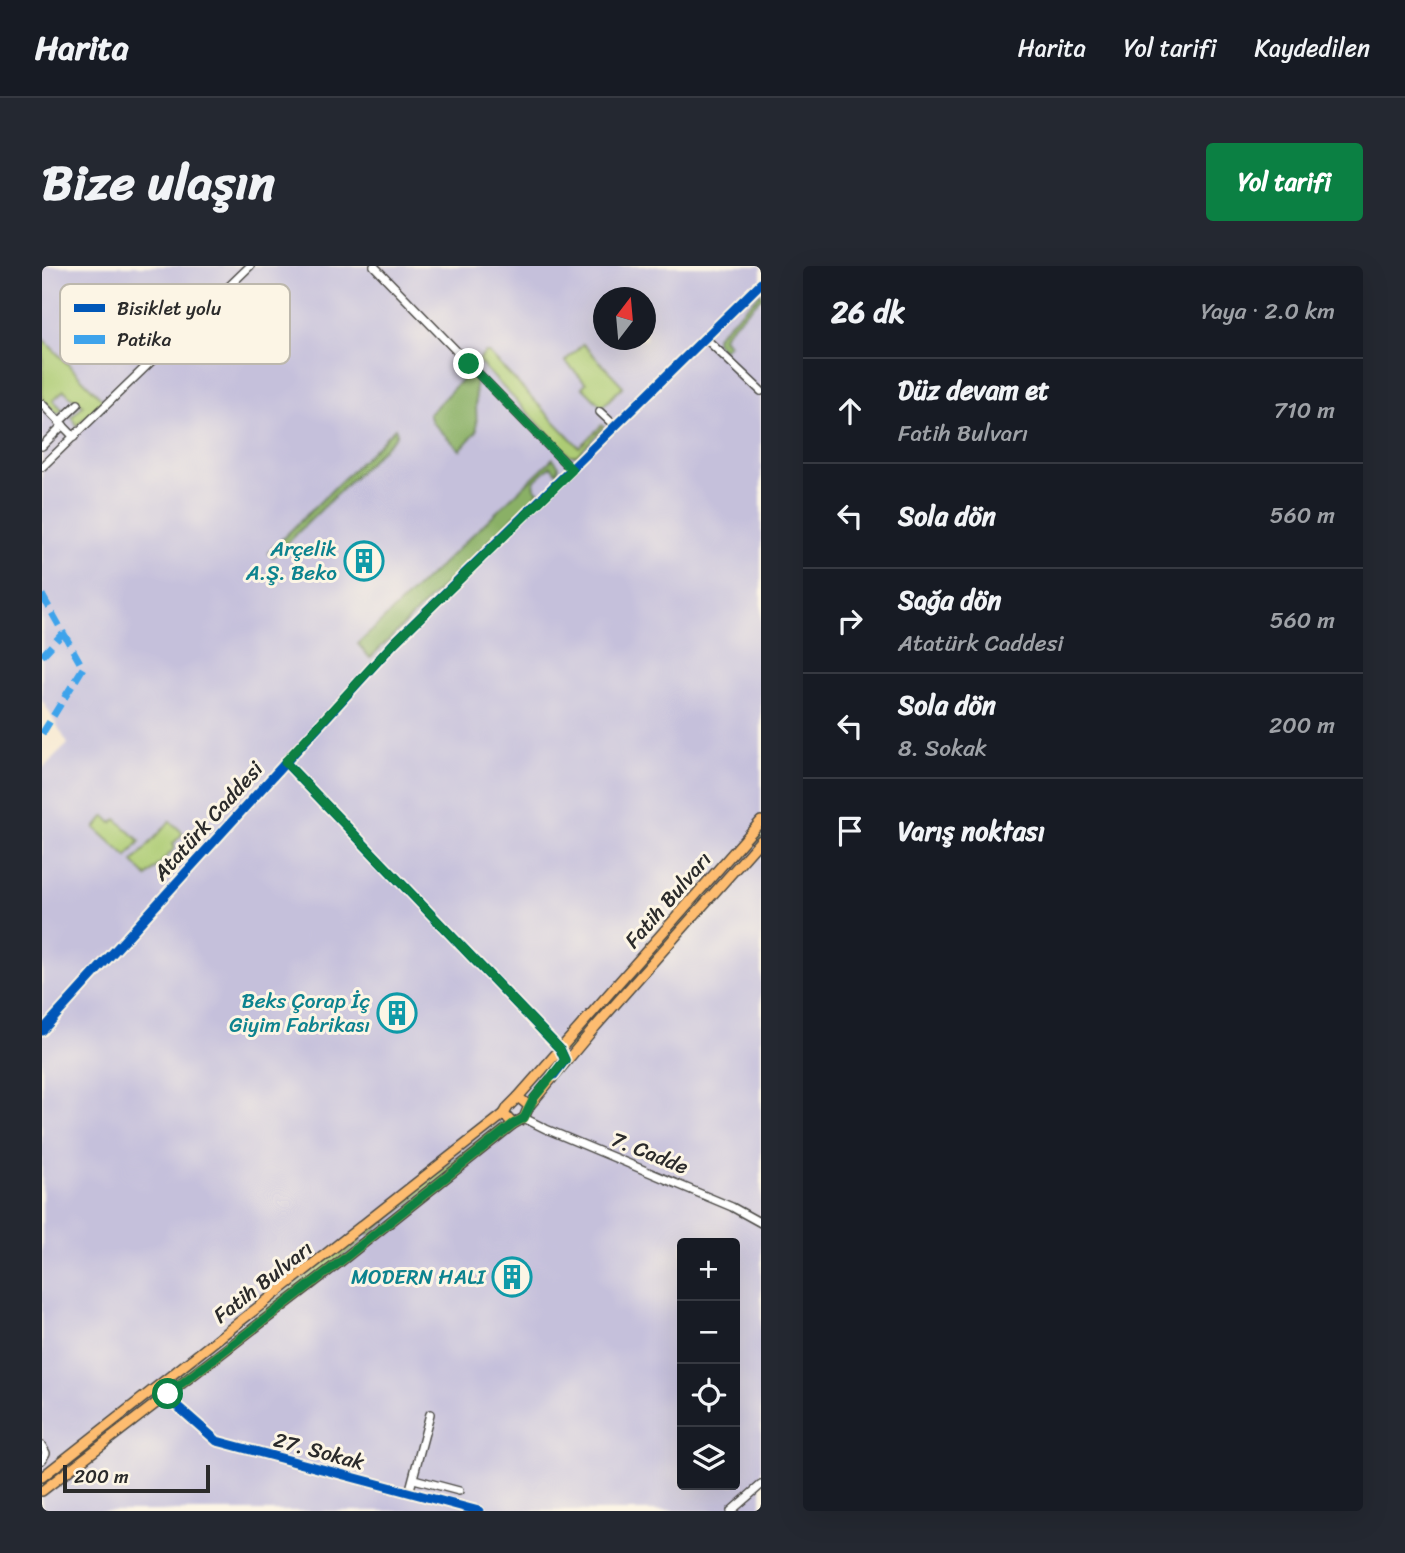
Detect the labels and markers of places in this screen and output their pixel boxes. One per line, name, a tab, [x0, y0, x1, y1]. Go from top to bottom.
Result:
place label: Arçelik A.Ş. Beko	[245, 530, 337, 592]
building icon: Arçelik A.Ş. Beko	[343, 540, 385, 582]
place label: Beks Çorap İç Giyim Fabrikası	[229, 982, 371, 1044]
building icon: Beks Çorap İç Giyim Fabrikası	[376, 992, 418, 1034]
building icon: MODERN HALI	[491, 1256, 533, 1298]
place label: MODERN HALI	[351, 1258, 487, 1296]

